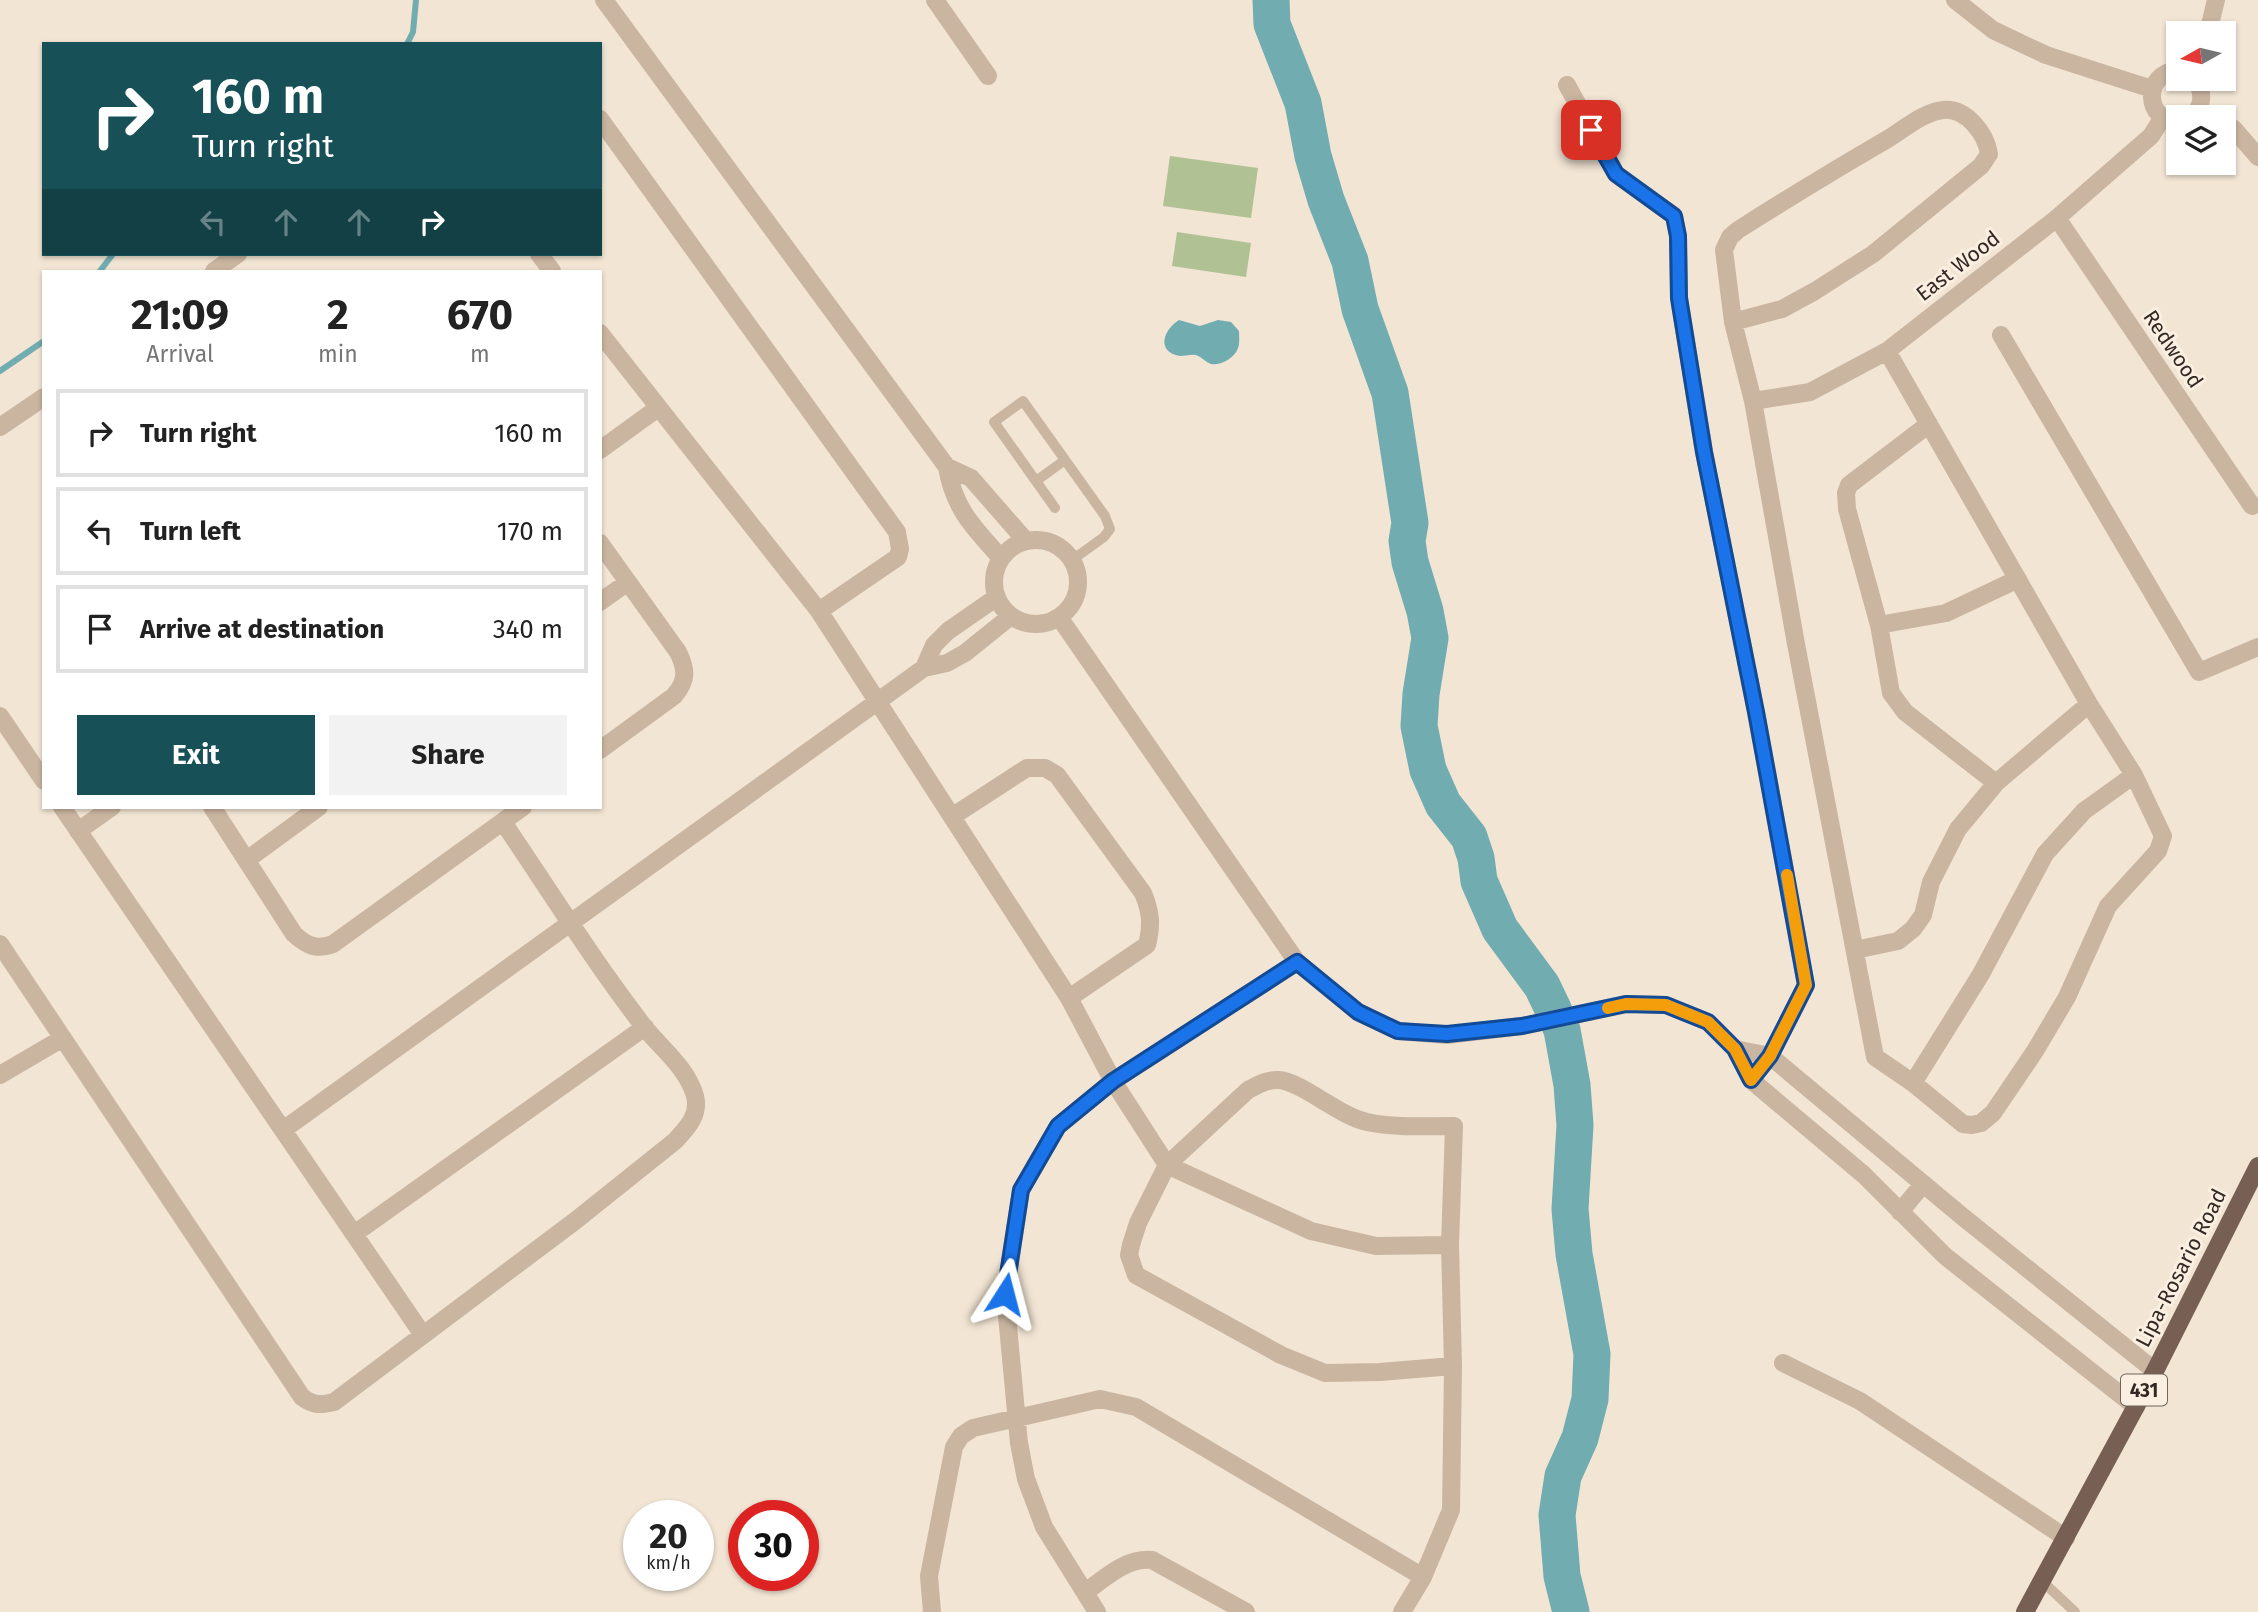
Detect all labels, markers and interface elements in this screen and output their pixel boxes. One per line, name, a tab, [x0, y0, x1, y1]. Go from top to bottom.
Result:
north arrow	[2166, 21, 2236, 91]
map controls	[2166, 21, 2236, 175]
text: 160 m	[192, 67, 324, 126]
icon: right	[77, 70, 168, 161]
pin	[1561, 100, 1621, 160]
button: layers	[2166, 105, 2236, 175]
icon: arrive	[1572, 111, 1610, 149]
text: Turn right	[192, 127, 334, 165]
icon: left	[194, 203, 232, 241]
icon: ahead	[267, 203, 305, 241]
icon: ahead	[340, 203, 378, 241]
icon: right	[413, 203, 451, 241]
street label: East Wood	[1911, 225, 2005, 307]
text: 21:09	[131, 290, 229, 340]
text: 2	[327, 290, 349, 340]
text: 670	[447, 290, 513, 340]
street label: Redwood	[2137, 305, 2209, 393]
text: Arrival	[146, 340, 214, 368]
text: min	[318, 340, 358, 368]
text: m	[470, 340, 490, 368]
icon: right	[81, 414, 119, 452]
text: Turn right	[140, 418, 257, 449]
text: 160 m	[494, 418, 563, 449]
icon: left	[81, 512, 119, 550]
text: Turn left	[140, 516, 241, 547]
text: 170 m	[497, 516, 563, 547]
icon: arrive	[81, 610, 119, 648]
text: Arrive at destination	[140, 614, 384, 645]
text: 340 m	[493, 614, 563, 645]
button: Exit	[77, 715, 315, 795]
button: Share	[329, 715, 567, 795]
street label: Lipa-Rosario Road	[2130, 1184, 2232, 1352]
position arrow	[968, 1257, 1042, 1331]
road number: 431	[2121, 1374, 2167, 1406]
speed limit sign: 30	[728, 1500, 819, 1591]
text: 20	[649, 1515, 688, 1557]
text: km/h	[646, 1552, 691, 1574]

